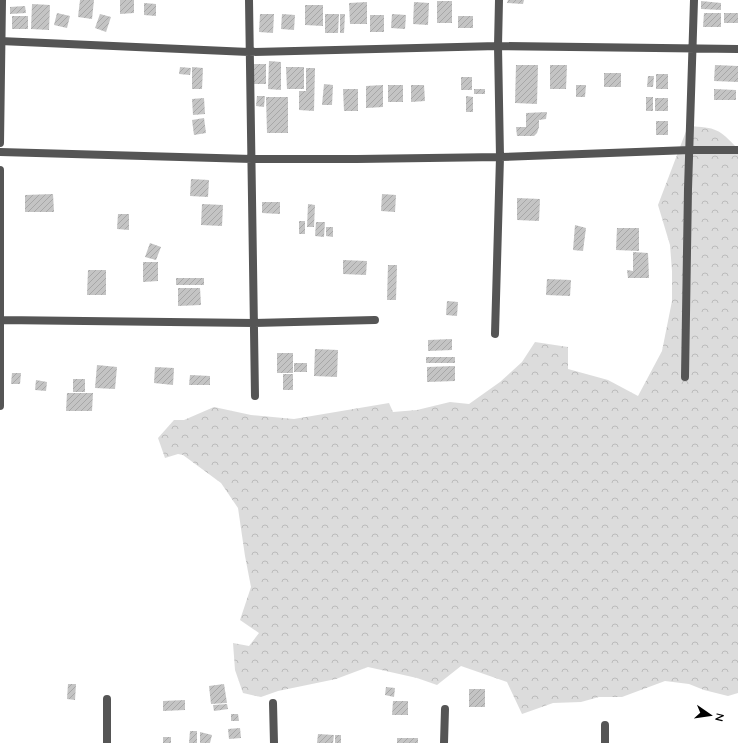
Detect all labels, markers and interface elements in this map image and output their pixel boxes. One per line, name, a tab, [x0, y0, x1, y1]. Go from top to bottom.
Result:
north arrow	[690, 695, 730, 735]
text: N	[712, 712, 727, 723]

